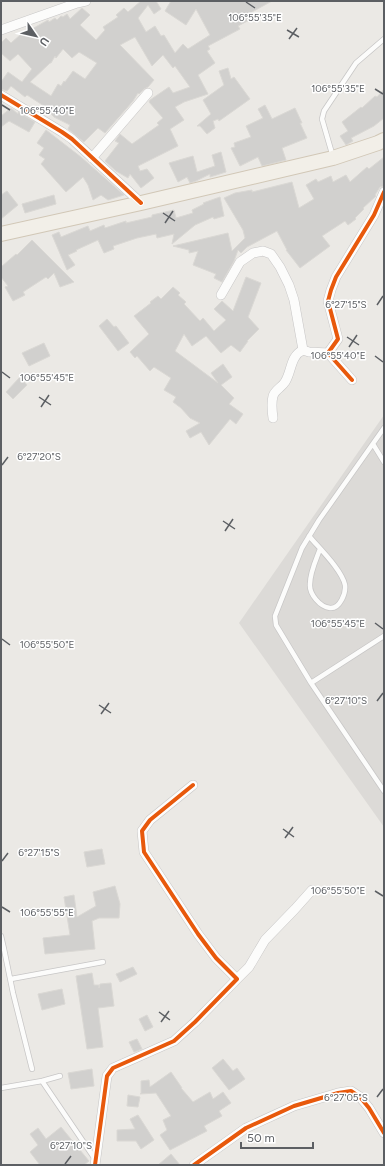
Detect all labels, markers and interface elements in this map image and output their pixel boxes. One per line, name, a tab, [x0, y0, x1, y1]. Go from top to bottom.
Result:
text: 106°55'35"E	[228, 11, 282, 24]
north arrow	[16, 16, 56, 56]
text: U	[36, 34, 51, 48]
text: 106°55'35"E	[311, 82, 365, 95]
text: 106°55'40"E	[19, 104, 75, 117]
text: 6°27'15"S	[325, 298, 367, 311]
text: 106°55'40"E	[310, 349, 366, 362]
text: 106°55'45"E	[20, 371, 74, 384]
text: 6°27'20"S	[17, 450, 61, 463]
text: 106°55'45"E	[311, 617, 365, 630]
text: 106°55'50"E	[20, 638, 74, 651]
text: 6°27'10"S	[325, 694, 367, 707]
text: 6°27'15"S	[18, 846, 60, 859]
text: 106°55'50"E	[311, 884, 365, 897]
text: 106°55'55"E	[20, 906, 74, 919]
text: 6°27'05"S	[324, 1091, 368, 1104]
scale bar	[241, 1124, 313, 1150]
text: 50 m	[247, 1131, 275, 1145]
text: 6°27'10"S	[50, 1139, 92, 1152]

